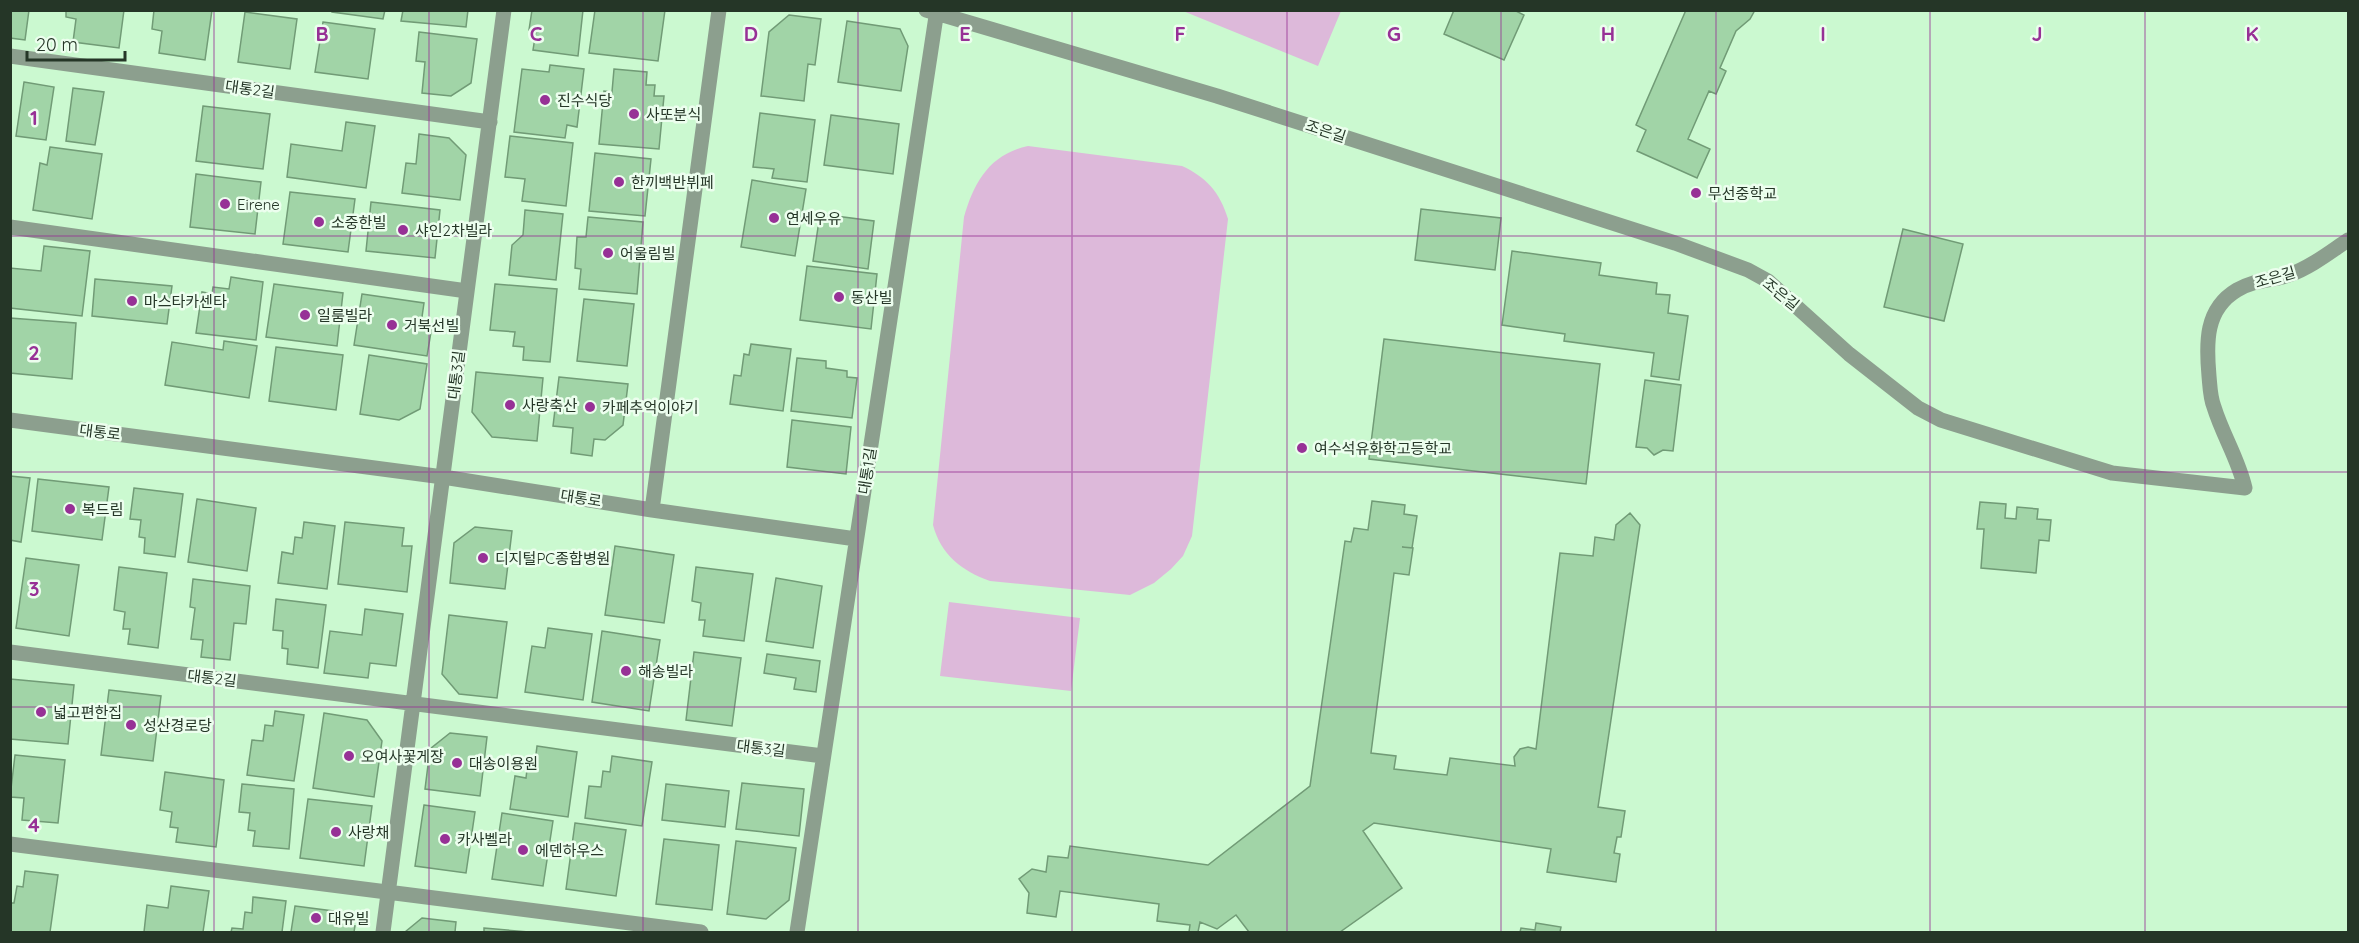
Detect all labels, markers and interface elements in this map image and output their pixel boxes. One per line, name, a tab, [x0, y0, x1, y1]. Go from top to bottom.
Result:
text: B	[315, 21, 329, 46]
text: C	[530, 21, 543, 46]
text: D	[744, 21, 758, 46]
text: E	[959, 21, 971, 46]
text: F	[1174, 21, 1186, 46]
text: G	[1387, 21, 1401, 46]
text: H	[1601, 21, 1615, 46]
text: I	[1820, 21, 1826, 46]
text: J	[2031, 21, 2043, 46]
text: K	[2245, 21, 2259, 46]
scale bar	[27, 24, 124, 62]
text: 20 m	[36, 33, 78, 56]
street label: 대통2길	[224, 76, 276, 102]
place label: 진수식당	[557, 91, 612, 110]
marker: 진수식당	[538, 93, 552, 107]
text: 1	[30, 105, 38, 130]
place label: 사또분식	[646, 105, 701, 124]
marker: 사또분식	[627, 107, 641, 121]
street label: 조은길	[1303, 116, 1349, 146]
place label: 한끼백반뷔페	[631, 173, 714, 192]
marker: 한끼백반뷔페	[612, 175, 626, 189]
place label: 무선중학교	[1708, 184, 1777, 203]
marker: 무선중학교	[1689, 186, 1703, 200]
place label: Eirene	[237, 195, 280, 214]
marker: Eirene	[218, 197, 232, 211]
place label: 연세우유	[786, 209, 841, 228]
marker: 연세우유	[767, 211, 781, 225]
place label: 소중한빌	[331, 213, 386, 232]
marker: 소중한빌	[312, 215, 326, 229]
place label: 샤인2차빌라	[415, 221, 493, 240]
marker: 샤인2차빌라	[396, 223, 410, 237]
place label: 어울림빌	[620, 244, 675, 263]
marker: 어울림빌	[601, 246, 615, 260]
street label: 조은길	[2252, 262, 2298, 292]
street label: 조은길	[1759, 274, 1803, 314]
place label: 동산빌	[851, 288, 892, 307]
marker: 동산빌	[832, 290, 846, 304]
place label: 마스타카센타	[144, 292, 227, 311]
marker: 마스타카센타	[125, 294, 139, 308]
place label: 일룸빌라	[317, 306, 372, 325]
marker: 일룸빌라	[298, 308, 312, 322]
place label: 거북선빌	[404, 316, 459, 335]
marker: 거북선빌	[385, 318, 399, 332]
text: 2	[28, 340, 40, 365]
street label: 대통3길	[444, 349, 468, 401]
place label: 사랑축산	[522, 396, 577, 415]
marker: 사랑축산	[503, 398, 517, 412]
place label: 카페추억이야기	[602, 398, 699, 417]
marker: 카페추억이야기	[583, 400, 597, 414]
street label: 대통로	[78, 420, 122, 444]
place label: 여수석유화학고등학교	[1314, 439, 1452, 458]
marker: 여수석유화학고등학교	[1295, 441, 1309, 455]
street label: 대통1길	[854, 446, 880, 496]
street label: 대통로	[559, 485, 603, 511]
place label: 복드림	[82, 500, 123, 519]
marker: 복드림	[63, 502, 77, 516]
place label: 디지털PC종합병원	[495, 549, 610, 568]
marker: 디지털PC종합병원	[476, 551, 490, 565]
text: 3	[29, 576, 39, 601]
place label: 해송빌라	[638, 662, 693, 681]
marker: 해송빌라	[619, 664, 633, 678]
street label: 대통2길	[186, 666, 238, 690]
place label: 넓고편한집	[53, 703, 122, 722]
marker: 넓고편한집	[34, 705, 48, 719]
place label: 성산경로당	[143, 716, 212, 735]
marker: 성산경로당	[124, 718, 138, 732]
street label: 대통3길	[735, 736, 787, 760]
place label: 오여사꽃게장	[361, 747, 444, 766]
marker: 오여사꽃게장	[342, 749, 356, 763]
place label: 대송이용원	[469, 754, 538, 773]
marker: 대송이용원	[450, 756, 464, 770]
text: 4	[28, 812, 40, 837]
place label: 사랑채	[348, 823, 389, 842]
marker: 사랑채	[329, 825, 343, 839]
place label: 카사벨라	[457, 830, 512, 849]
marker: 카사벨라	[438, 832, 452, 846]
place label: 에덴하우스	[535, 841, 604, 860]
marker: 에덴하우스	[516, 843, 530, 857]
place label: 대유빌	[328, 909, 369, 928]
marker: 대유빌	[309, 911, 323, 925]

